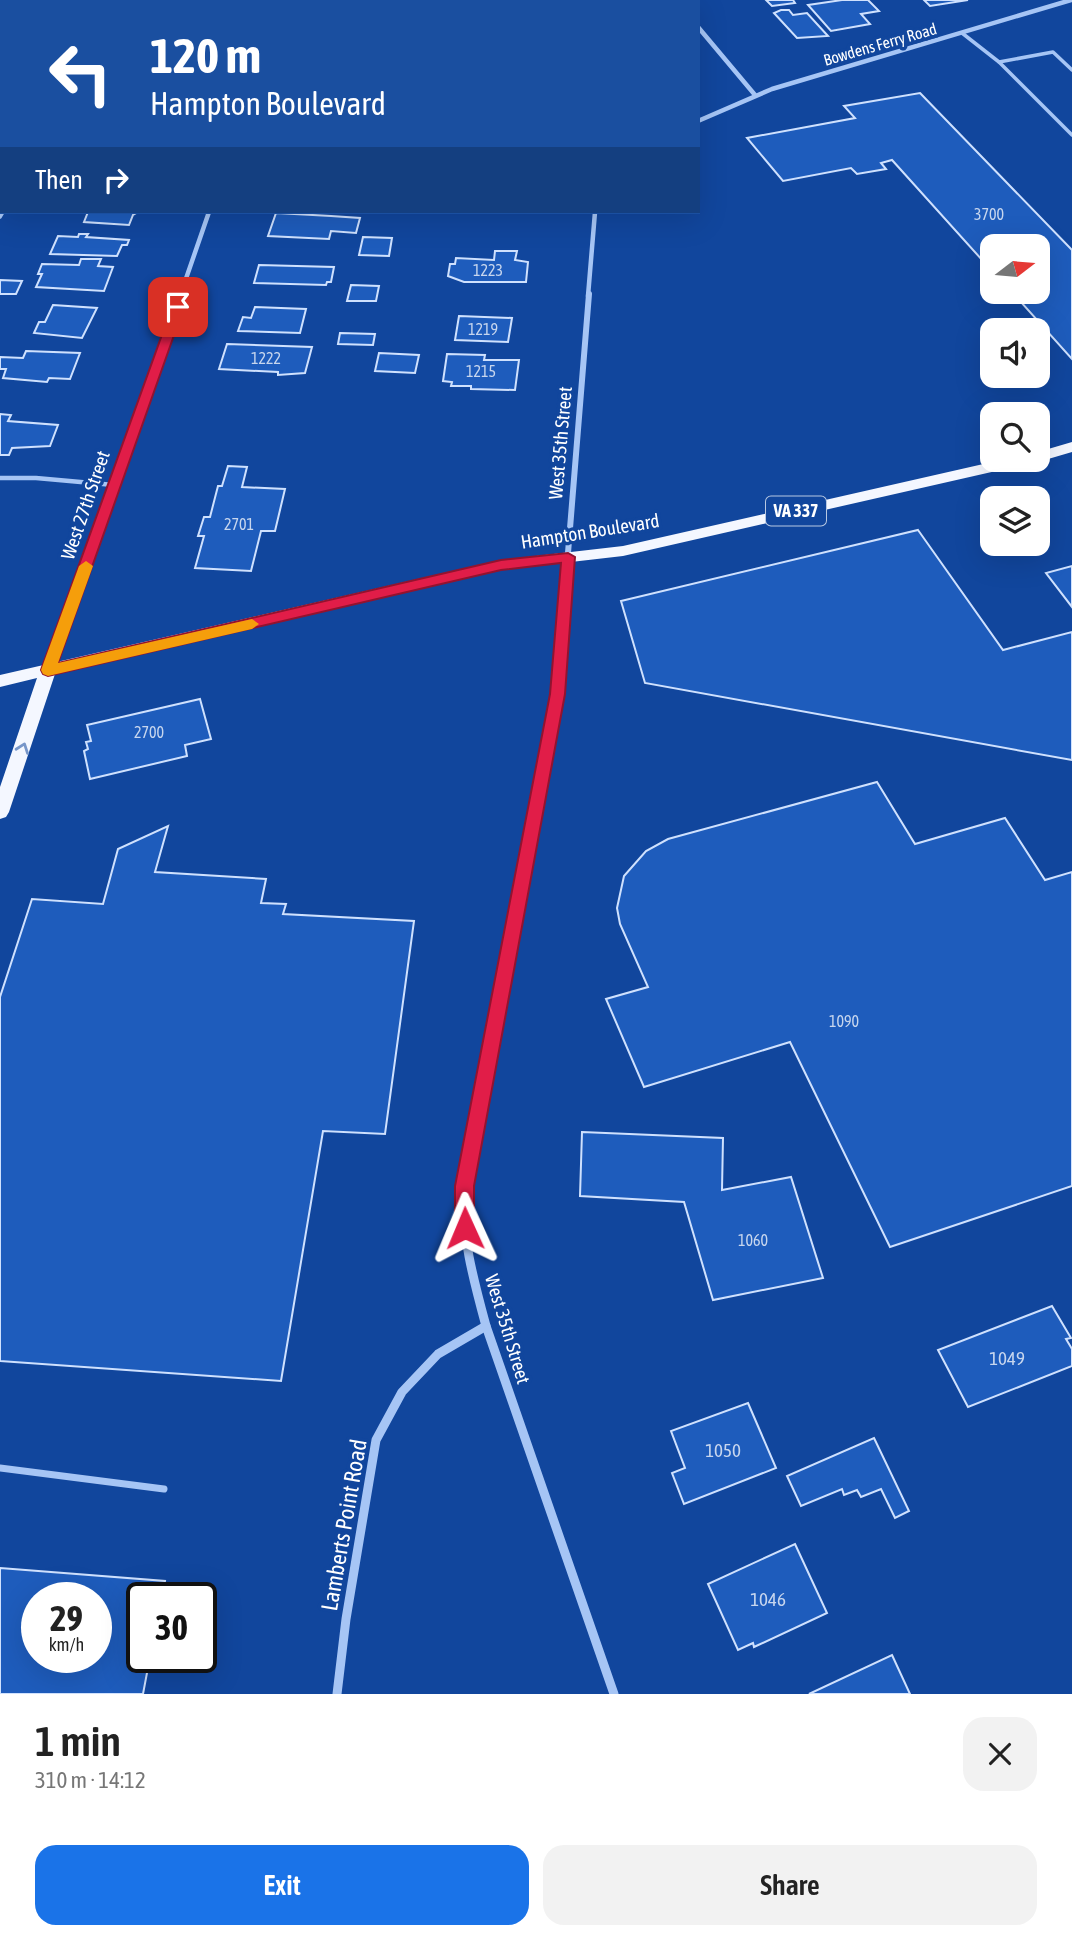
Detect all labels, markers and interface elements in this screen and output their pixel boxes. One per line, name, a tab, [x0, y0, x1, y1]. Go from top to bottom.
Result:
street label: Bowdens Ferry Road	[821, 19, 939, 70]
text: 120 m	[150, 27, 261, 83]
icon: left	[35, 28, 126, 119]
text: Hampton Boulevard	[150, 85, 386, 122]
icon: right	[97, 161, 135, 199]
text: Then	[35, 165, 83, 195]
house number: 3700	[974, 205, 1004, 223]
north arrow	[980, 234, 1050, 304]
map controls	[980, 234, 1050, 556]
house number: 1223	[473, 261, 503, 279]
pin	[148, 277, 208, 337]
icon: arrive	[159, 288, 197, 326]
button: sound	[980, 318, 1050, 388]
house number: 1219	[468, 320, 498, 338]
house number: 1222	[251, 349, 281, 367]
house number: 1215	[466, 362, 496, 380]
street label: West 35th Street	[544, 386, 576, 500]
button: search	[980, 402, 1050, 472]
street label: West 27th Street	[56, 448, 114, 562]
button: layers	[980, 486, 1050, 556]
road number: VA 337	[766, 496, 826, 526]
street label: Hampton Boulevard	[519, 509, 661, 553]
house number: 2701	[224, 515, 254, 533]
house number: 2700	[134, 723, 164, 741]
one-way arrow	[15, 742, 29, 754]
house number: 1090	[829, 1012, 859, 1030]
position arrow	[428, 1191, 502, 1265]
house number: 1060	[738, 1231, 768, 1249]
street label: West 35th Street	[481, 1272, 535, 1386]
house number: 1049	[989, 1347, 1025, 1369]
street label: Lamberts Point Road	[316, 1437, 372, 1613]
house number: 1050	[705, 1439, 741, 1461]
speed limit sign: 30	[126, 1582, 217, 1673]
house number: 1046	[750, 1588, 786, 1610]
text: 29	[50, 1598, 83, 1638]
text: km/h	[49, 1634, 84, 1655]
text: 1 min	[35, 1717, 121, 1765]
button: close	[963, 1717, 1037, 1791]
text: 310 m · 14:12	[35, 1767, 146, 1793]
button: Exit	[35, 1845, 529, 1925]
button: Share	[543, 1845, 1037, 1925]

